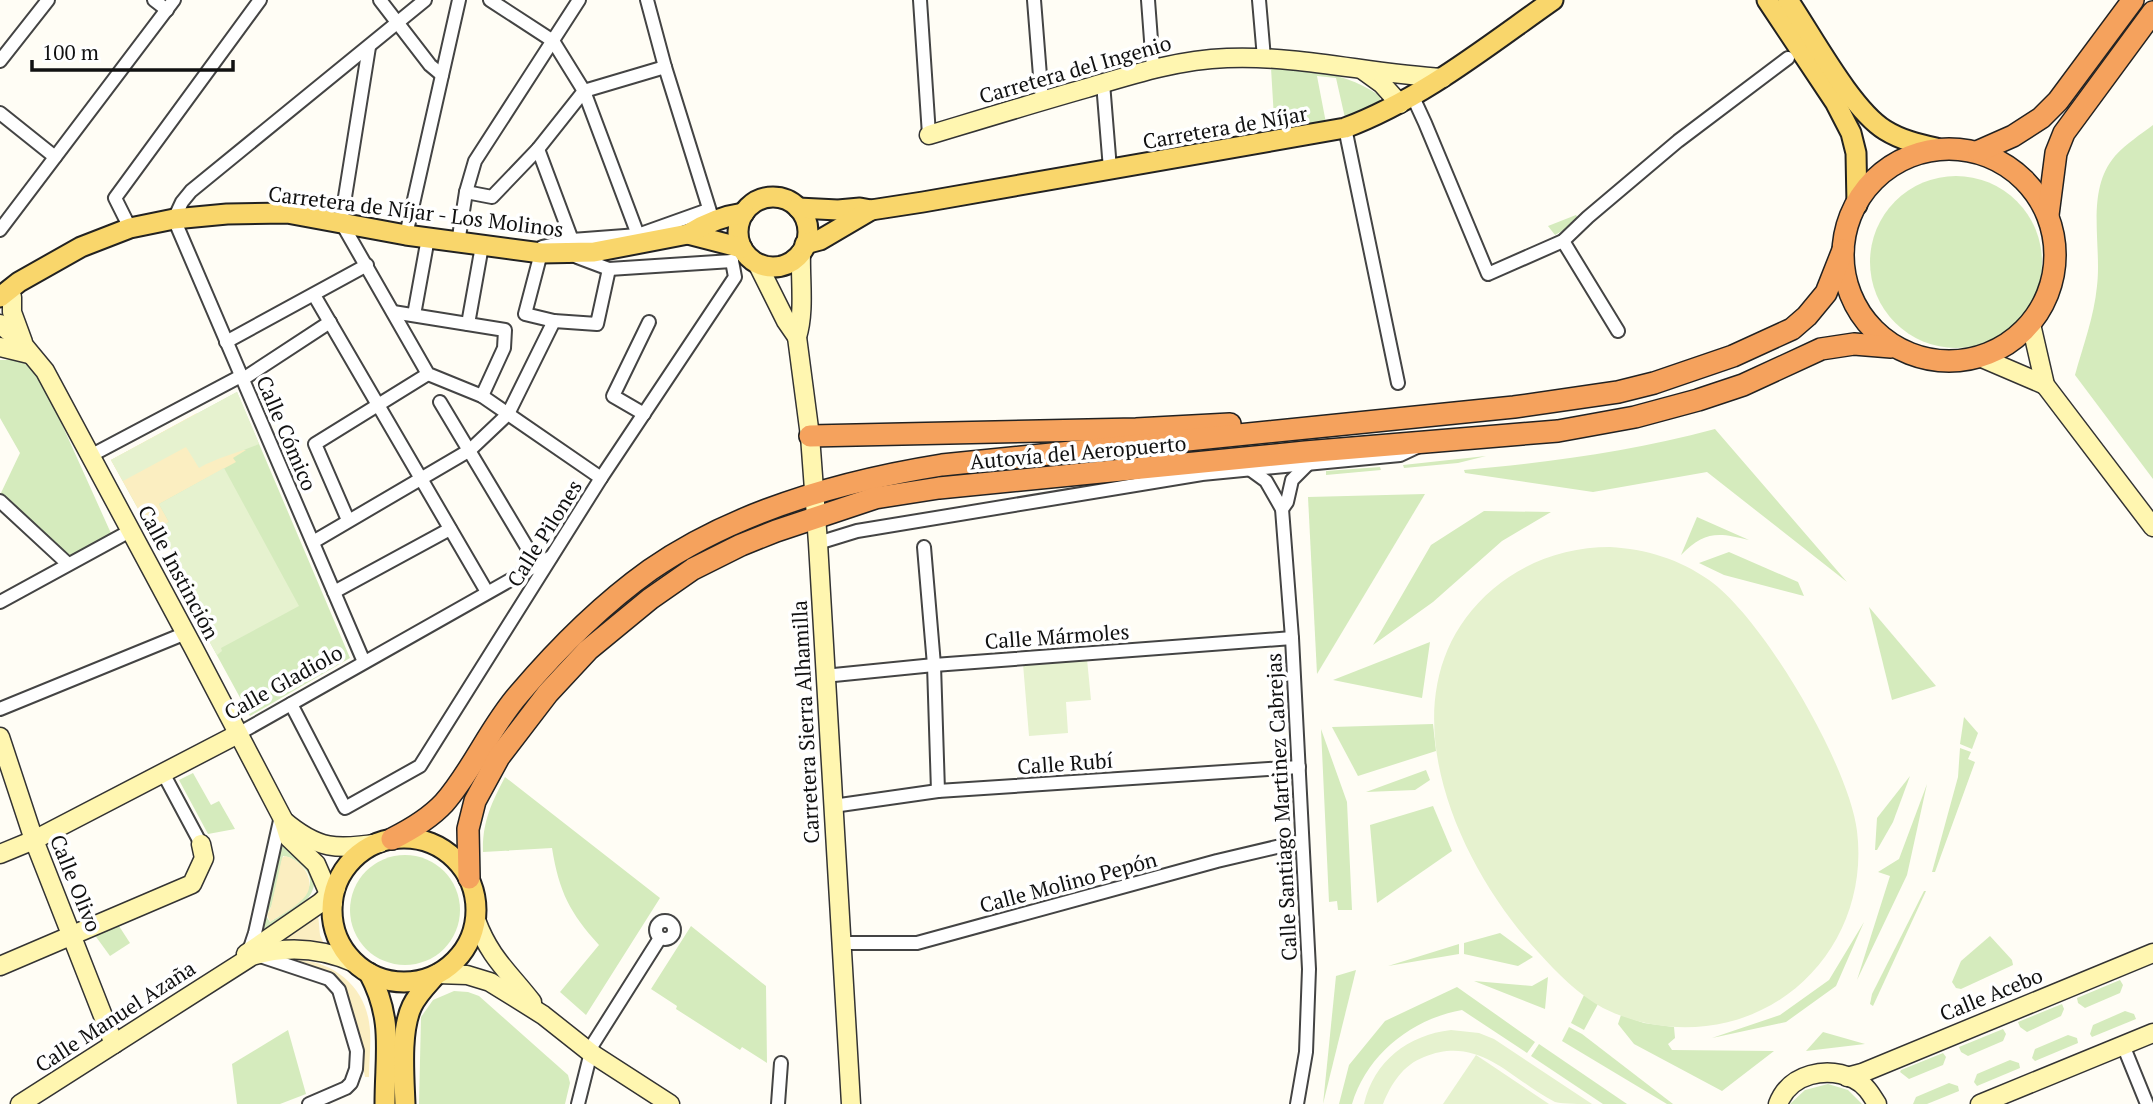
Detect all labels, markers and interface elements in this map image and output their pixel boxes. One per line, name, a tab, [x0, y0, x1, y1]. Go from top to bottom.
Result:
scale bar	[32, 28, 233, 72]
street label: Carretera del Ingenio	[976, 28, 1174, 110]
text: 100 m	[42, 38, 99, 66]
street label: Carretera de Níjar	[1140, 99, 1310, 155]
street label: Carretera de Níjar - Los Molinos	[267, 179, 565, 243]
street label: Calle Cómico	[250, 371, 324, 495]
street label: Autovía del Aeropuerto	[969, 429, 1187, 475]
street label: Calle Pilones	[500, 474, 588, 592]
street label: Calle Instinción	[132, 500, 226, 644]
street label: Carretera Sierra Alhamilla	[785, 599, 825, 844]
street label: Calle Mármoles	[984, 617, 1130, 655]
street label: Calle Gladiolo	[219, 638, 347, 726]
street label: Calle Santiago Martinez Cabrejas	[1259, 652, 1303, 962]
street label: Calle Rubí	[1016, 746, 1114, 780]
street label: Calle Olivo	[44, 830, 108, 936]
street label: Calle Molino Pepón	[976, 845, 1160, 919]
street label: Calle Manuel Azaña	[30, 953, 201, 1078]
street label: Calle Acebo	[1935, 961, 2047, 1027]

